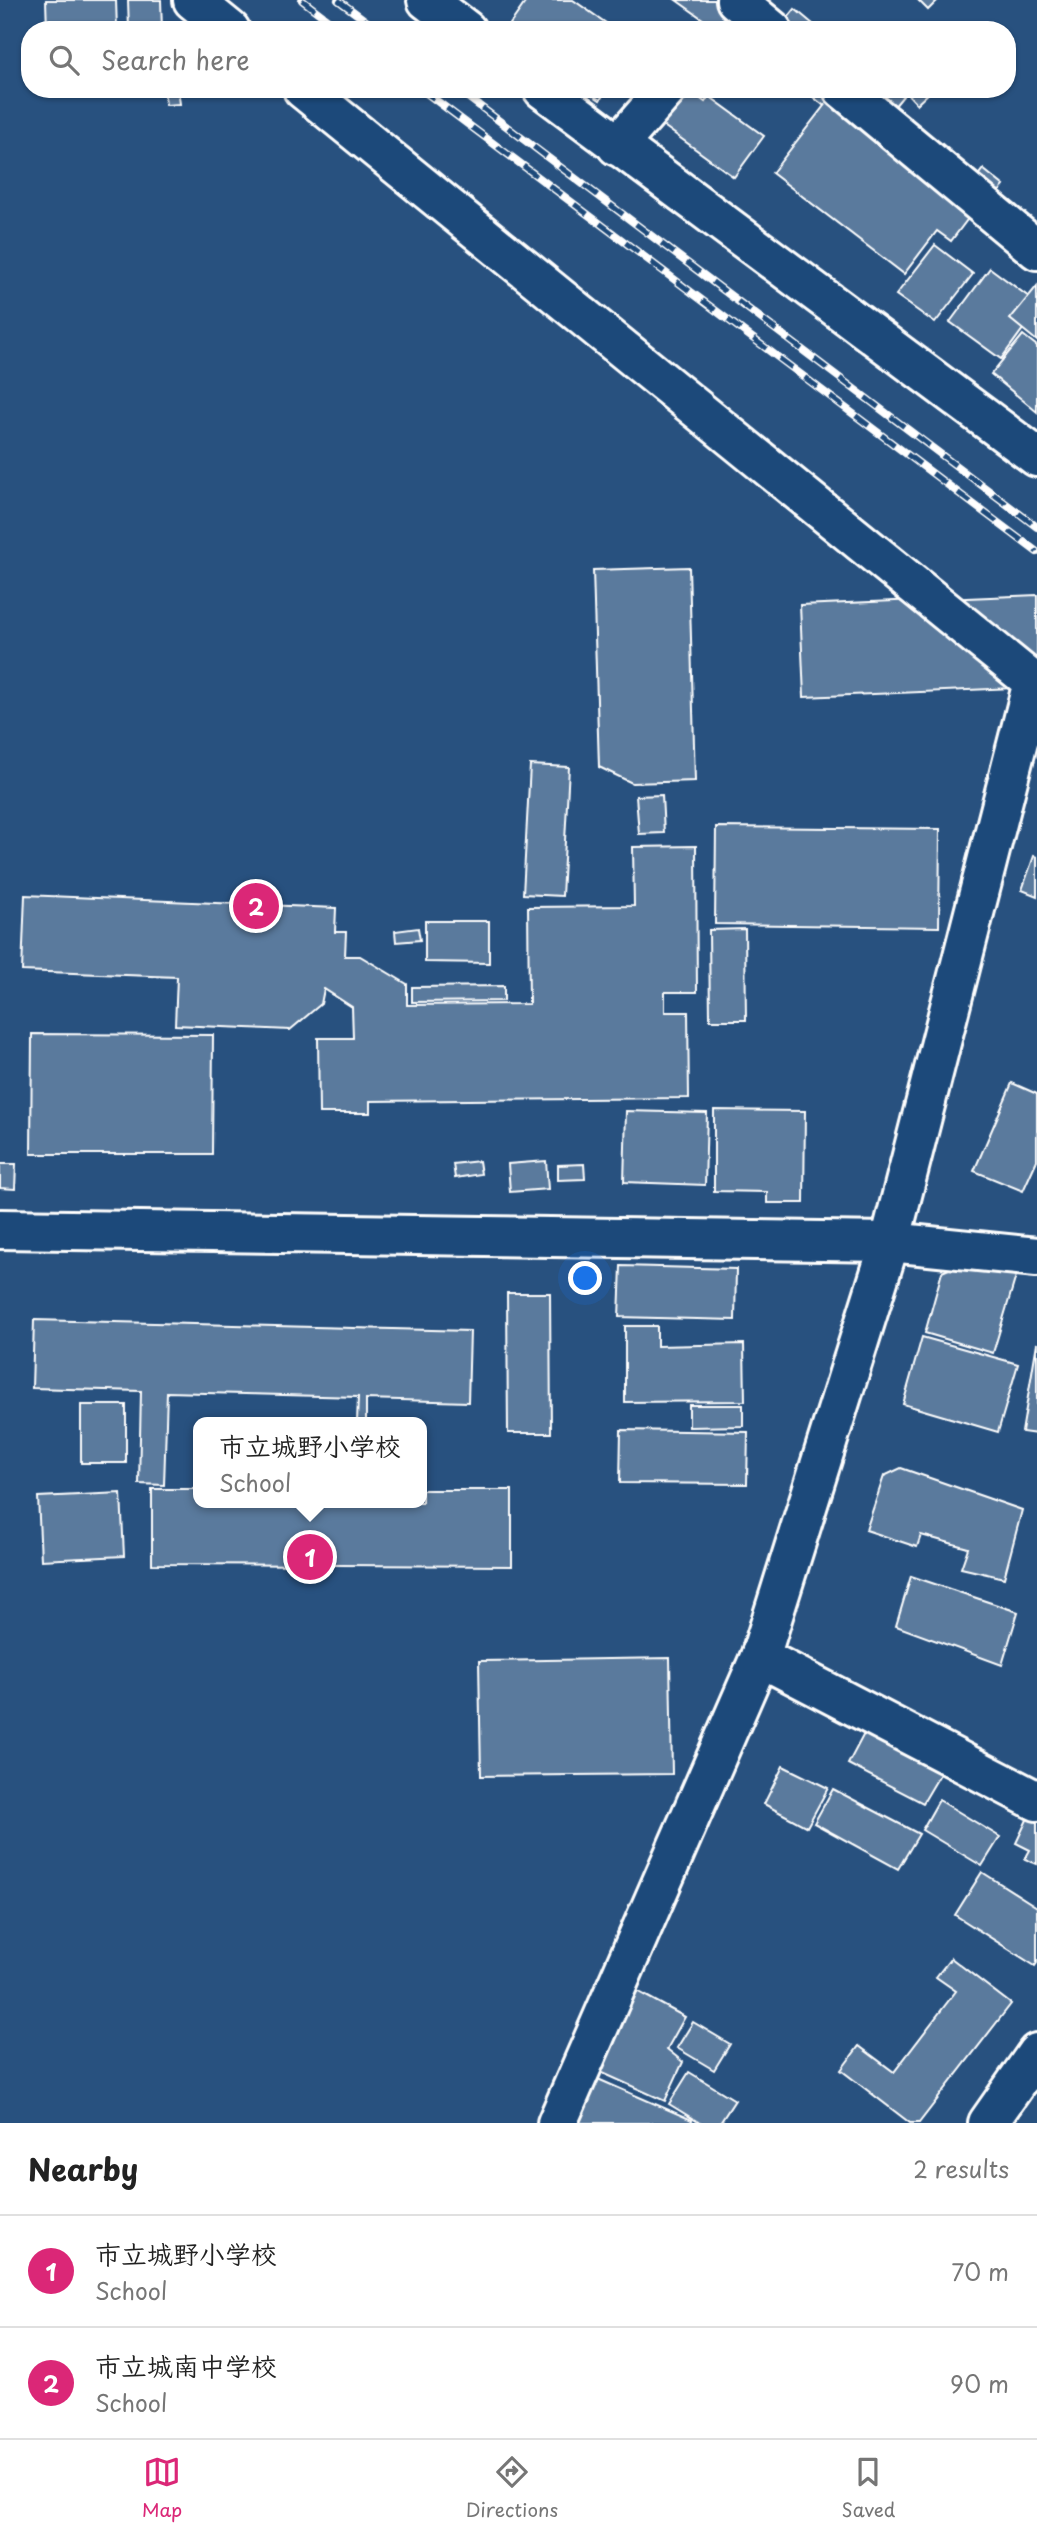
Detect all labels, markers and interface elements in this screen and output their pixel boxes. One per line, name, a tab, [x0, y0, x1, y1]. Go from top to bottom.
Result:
search box	[21, 21, 1016, 98]
text: Search here	[101, 40, 250, 79]
icon: search	[45, 41, 83, 79]
pin: 2	[233, 880, 279, 932]
your location	[568, 1261, 602, 1295]
popup	[193, 1417, 427, 1508]
text: 市立城野小学校	[219, 1426, 401, 1465]
text: School	[219, 1465, 291, 1500]
pin: 1	[287, 1531, 333, 1583]
text: Nearby	[28, 2146, 138, 2191]
text: 2 results	[913, 2151, 1009, 2186]
text: 市立城野小学校	[95, 2234, 277, 2273]
text: 1	[46, 2254, 57, 2289]
text: 70 m	[951, 2254, 1009, 2289]
text: School	[95, 2273, 167, 2308]
text: 市立城南中学校	[95, 2346, 277, 2385]
text: 2	[43, 2366, 59, 2401]
text: 90 m	[950, 2366, 1009, 2401]
text: School	[95, 2385, 167, 2420]
tab: Map	[142, 2453, 182, 2523]
tab: Directions	[466, 2453, 558, 2523]
tab: Saved	[841, 2453, 895, 2523]

